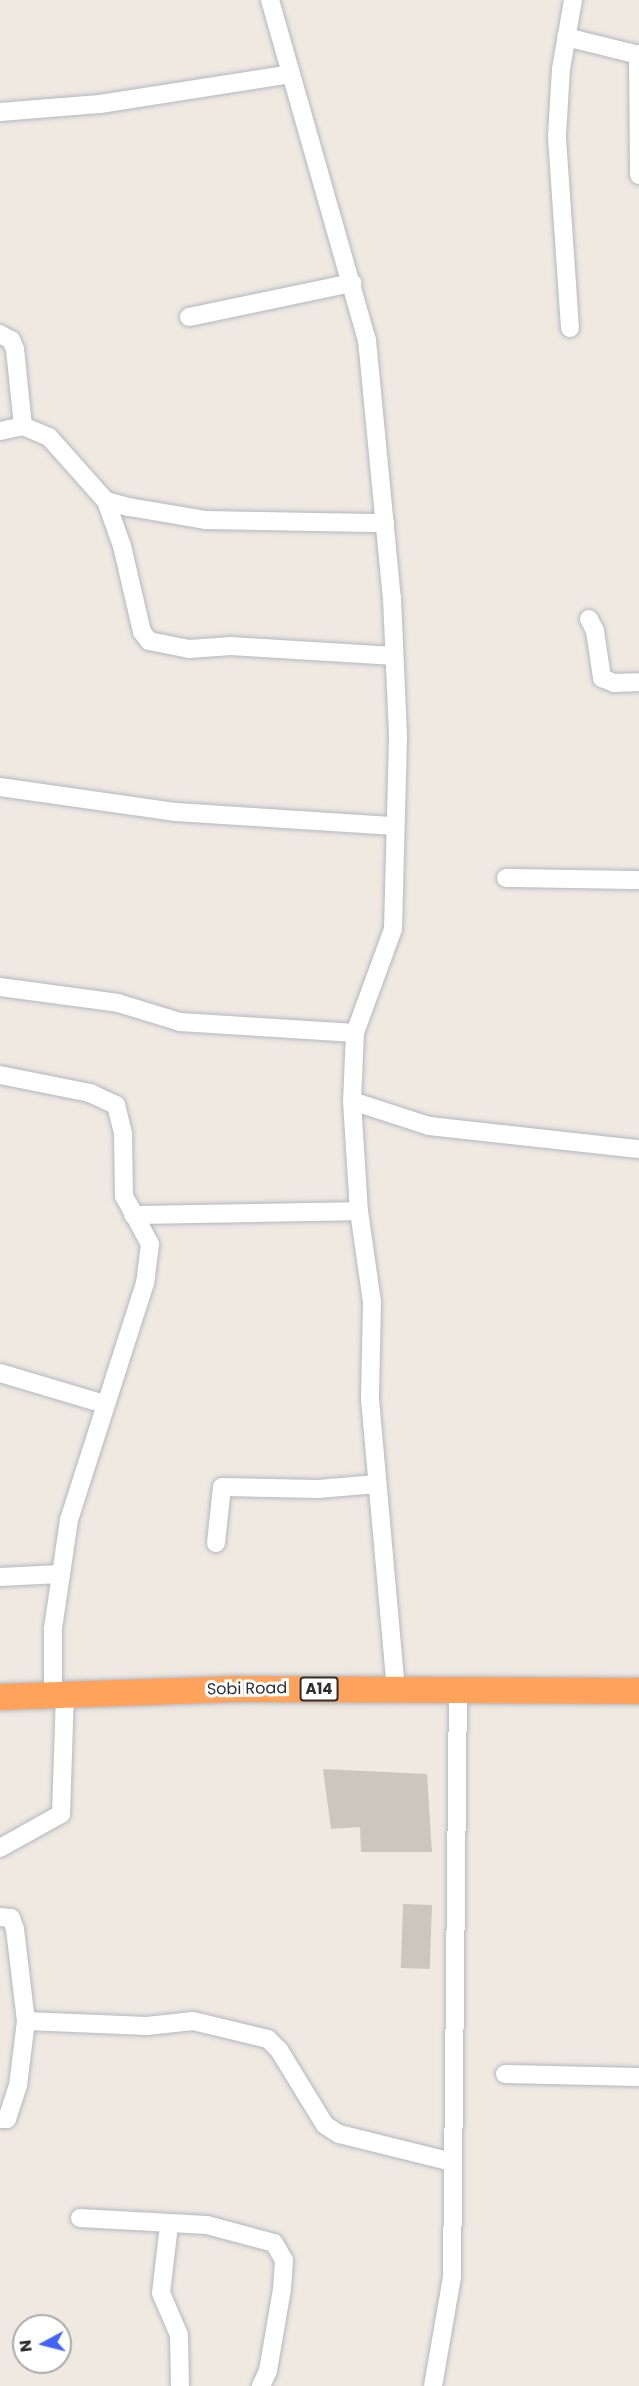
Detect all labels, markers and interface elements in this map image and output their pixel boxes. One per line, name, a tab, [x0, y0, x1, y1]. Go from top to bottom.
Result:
road number: A14	[300, 1677, 338, 1701]
street label: Sobi Road	[207, 1679, 287, 1699]
north arrow	[12, 2314, 72, 2374]
text: N	[13, 2339, 38, 2353]

